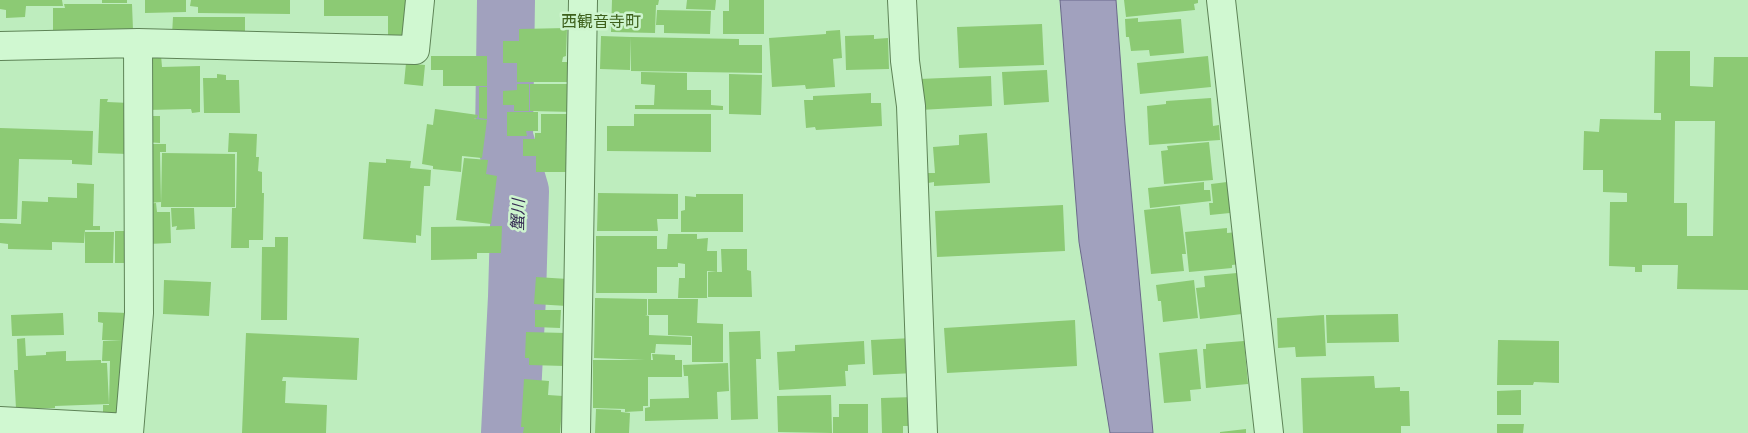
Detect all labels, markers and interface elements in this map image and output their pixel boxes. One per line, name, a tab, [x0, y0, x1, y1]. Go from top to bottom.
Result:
district label: 西観音寺町	[561, 12, 641, 32]
water label: 蟹川	[509, 199, 529, 231]

